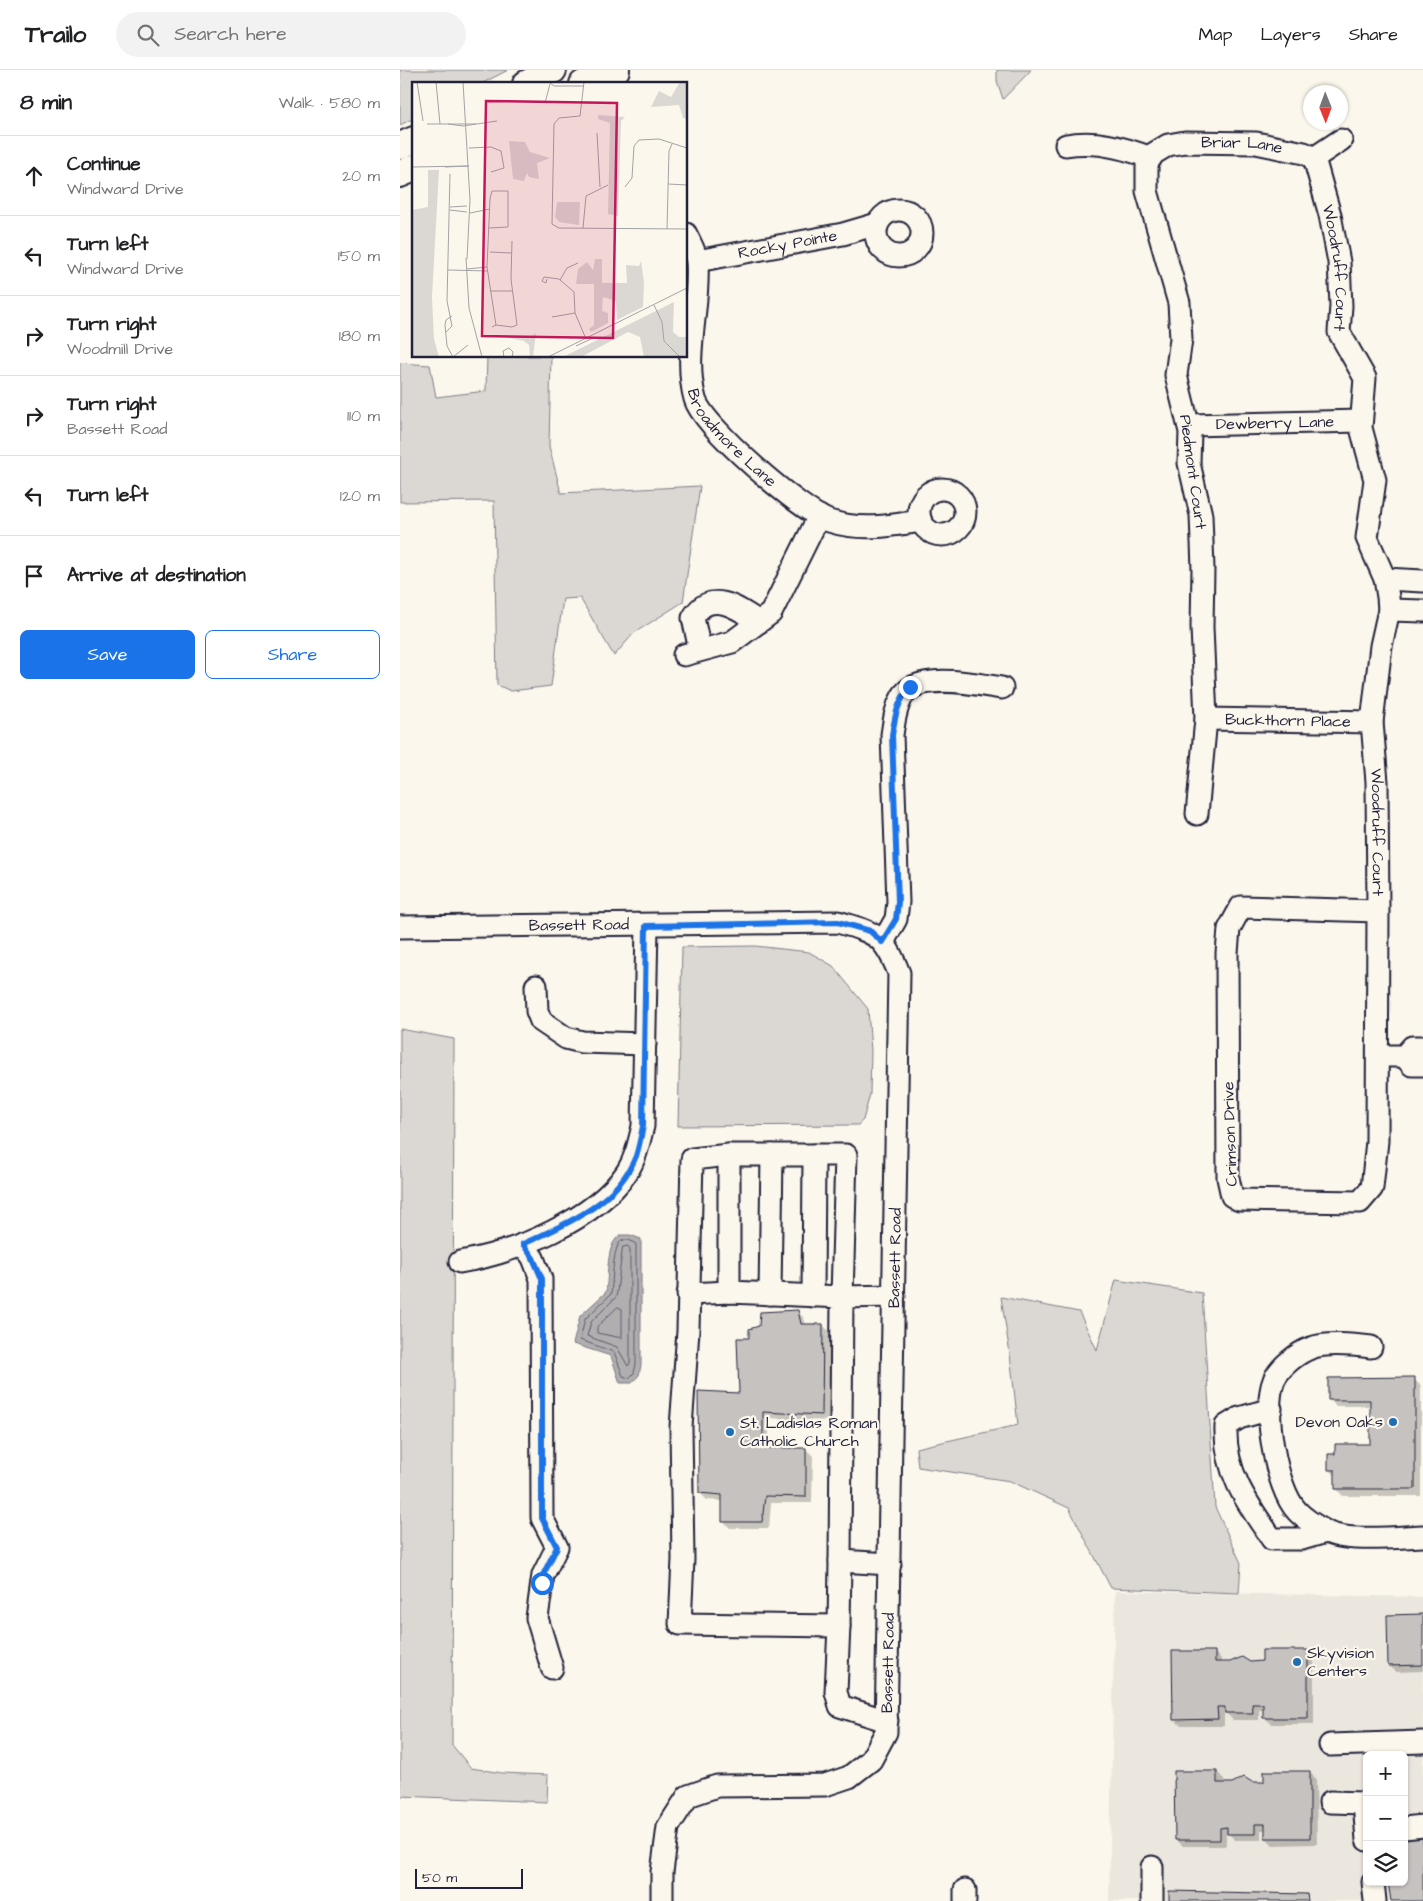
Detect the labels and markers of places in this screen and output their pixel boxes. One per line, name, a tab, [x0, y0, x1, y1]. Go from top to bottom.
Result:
place label: Devon Oaks	[1296, 1411, 1383, 1433]
place label: St. Ladislas Roman Catholic Church	[740, 1412, 877, 1452]
marker: Devon Oaks	[1387, 1416, 1399, 1428]
marker: St. Ladislas Roman Catholic Church	[724, 1426, 736, 1438]
place label: Skyvision Centers	[1307, 1642, 1374, 1682]
marker: Skyvision Centers	[1291, 1656, 1303, 1668]

